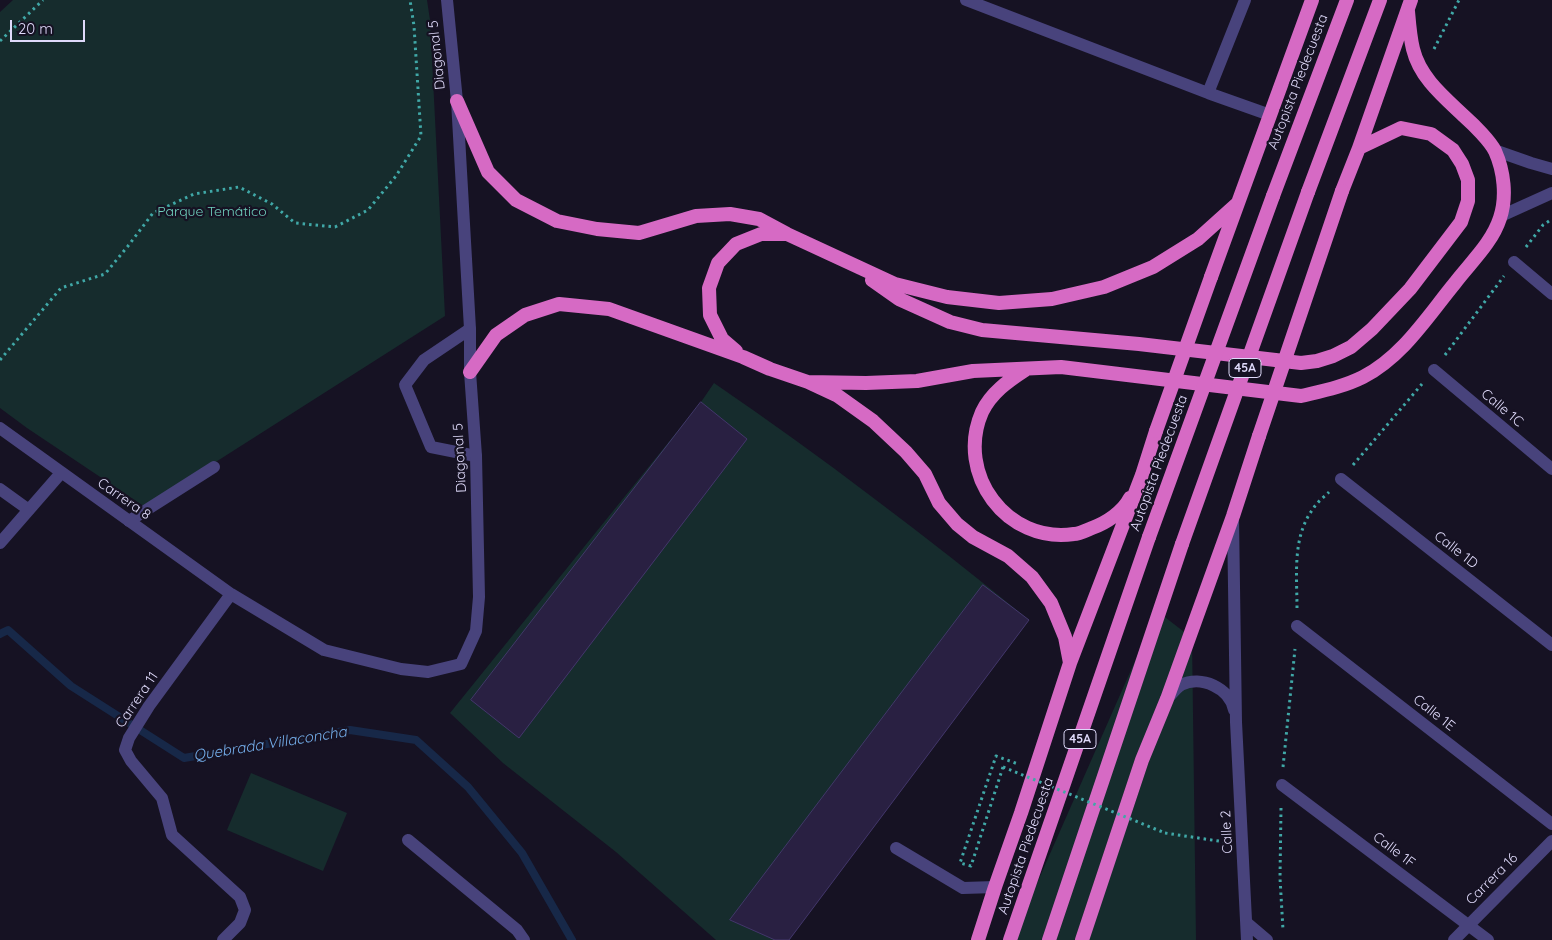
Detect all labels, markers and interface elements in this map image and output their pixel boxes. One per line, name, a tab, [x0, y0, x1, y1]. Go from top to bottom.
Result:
scale bar	[12, 10, 88, 42]
street label: Autopista Piedecuesta	[1264, 12, 1332, 152]
text: 20 m	[18, 19, 53, 38]
street label: Diagonal 5	[425, 19, 449, 91]
park label: Parque Temático	[157, 204, 267, 220]
road number: 45A	[1229, 358, 1261, 378]
street label: Calle 1C	[1477, 386, 1527, 430]
street label: Autopista Piedecuesta	[1127, 393, 1191, 533]
street label: Diagonal 5	[450, 423, 470, 493]
street label: Carrera 8	[94, 475, 154, 523]
street label: Calle 1D	[1431, 528, 1481, 572]
street label: Carrera 11	[112, 669, 162, 731]
street label: Calle 1E	[1410, 691, 1458, 735]
water label: Quebrada Villaconcha	[192, 723, 348, 765]
road number: 45A	[1064, 730, 1096, 749]
street label: Autopista Piedecuesta	[995, 775, 1057, 917]
street label: Calle 2	[1217, 810, 1237, 854]
street label: Calle 1F	[1369, 829, 1419, 871]
street label: Carrera 16	[1463, 850, 1521, 908]

